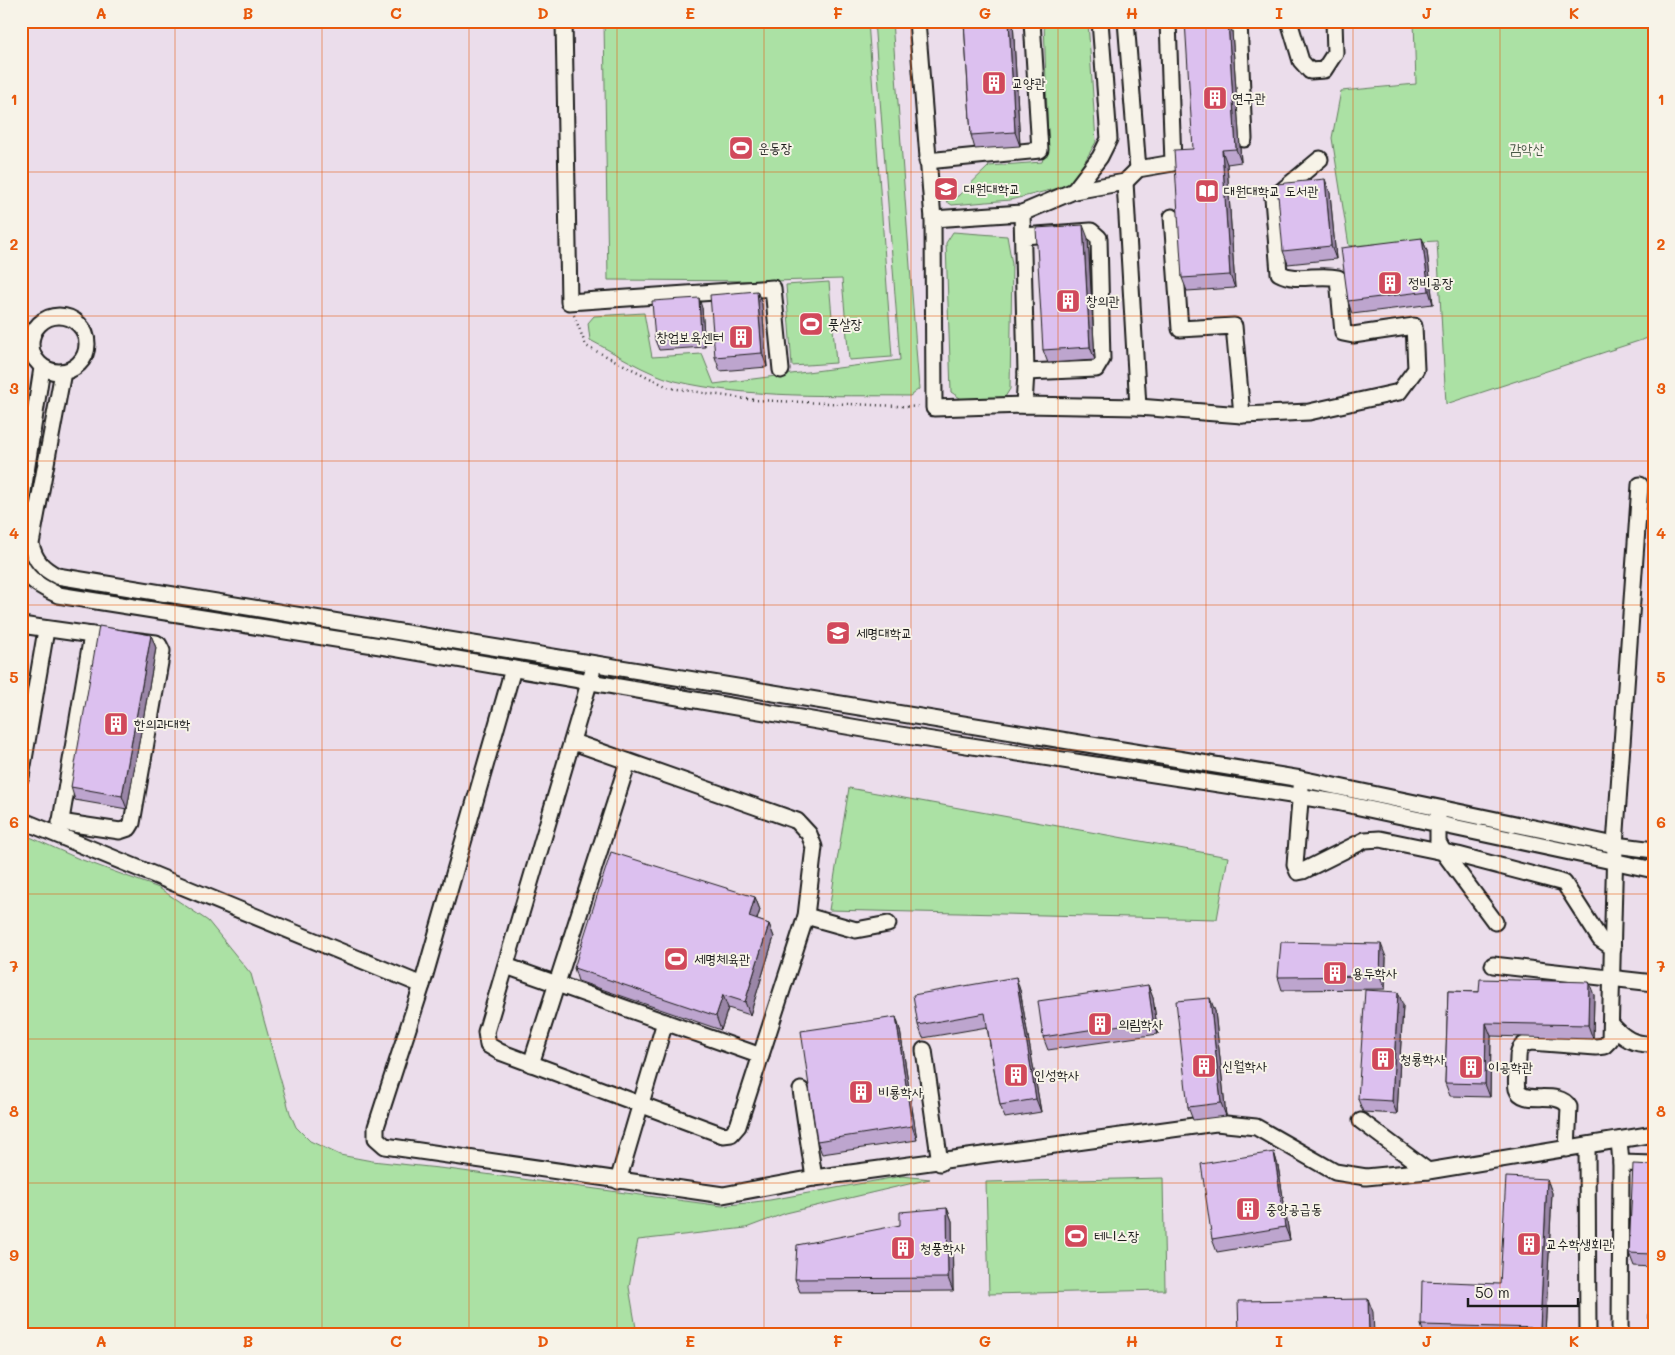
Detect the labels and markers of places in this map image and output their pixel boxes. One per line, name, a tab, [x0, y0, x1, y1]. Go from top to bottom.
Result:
building icon: 교양관	[981, 70, 1007, 96]
place label: 교양관	[1012, 73, 1046, 92]
building icon: 연구관	[1202, 85, 1228, 111]
place label: 연구관	[1232, 88, 1266, 107]
sports icon: 운동장	[728, 135, 754, 161]
place label: 운동장	[758, 138, 793, 157]
school or university icon: 대원대학교	[933, 176, 959, 202]
library icon: 대원대학교 도서관	[1194, 178, 1220, 204]
place label: 대원대학교	[964, 179, 1020, 198]
place label: 대원대학교 도서관	[1224, 181, 1319, 200]
building icon: 정비공장	[1377, 270, 1403, 296]
place label: 정비공장	[1408, 273, 1454, 292]
building icon: 창의관	[1055, 288, 1081, 314]
place label: 창의관	[1086, 291, 1120, 310]
sports icon: 풋살장	[798, 311, 824, 337]
place label: 풋살장	[828, 314, 863, 333]
building icon: 창업보육센터	[728, 324, 754, 350]
place label: 창업보육센터	[656, 327, 724, 346]
school or university icon: 세명대학교	[825, 620, 851, 646]
place label: 세명대학교	[856, 623, 912, 642]
building icon: 한의과대학	[103, 711, 129, 737]
place label: 한의과대학	[134, 714, 190, 733]
sports icon: 세명체육관	[663, 946, 689, 972]
place label: 세명체육관	[694, 949, 750, 968]
building icon: 용두학사	[1322, 960, 1348, 986]
place label: 용두학사	[1352, 963, 1398, 982]
building icon: 의림학사	[1087, 1011, 1113, 1037]
place label: 의림학사	[1118, 1014, 1164, 1033]
building icon: 청룡학사	[1370, 1046, 1396, 1072]
place label: 청룡학사	[1400, 1049, 1446, 1068]
building icon: 신월학사	[1191, 1053, 1217, 1079]
building icon: 이공학관	[1458, 1054, 1484, 1080]
place label: 신월학사	[1222, 1056, 1268, 1075]
place label: 이공학관	[1488, 1057, 1533, 1076]
building icon: 인성학사	[1003, 1062, 1029, 1088]
place label: 인성학사	[1034, 1065, 1080, 1084]
building icon: 비룡학사	[848, 1079, 874, 1105]
place label: 비룡학사	[878, 1082, 924, 1101]
building icon: 중앙공급동	[1235, 1196, 1261, 1222]
place label: 중앙공급동	[1266, 1199, 1322, 1218]
sports icon: 테니스장	[1063, 1223, 1089, 1249]
place label: 테니스장	[1094, 1226, 1140, 1245]
building icon: 교수학생회관	[1516, 1231, 1542, 1257]
place label: 교수학생회관	[1546, 1234, 1614, 1253]
building icon: 청풍학사	[890, 1235, 916, 1261]
place label: 청풍학사	[920, 1238, 966, 1257]

